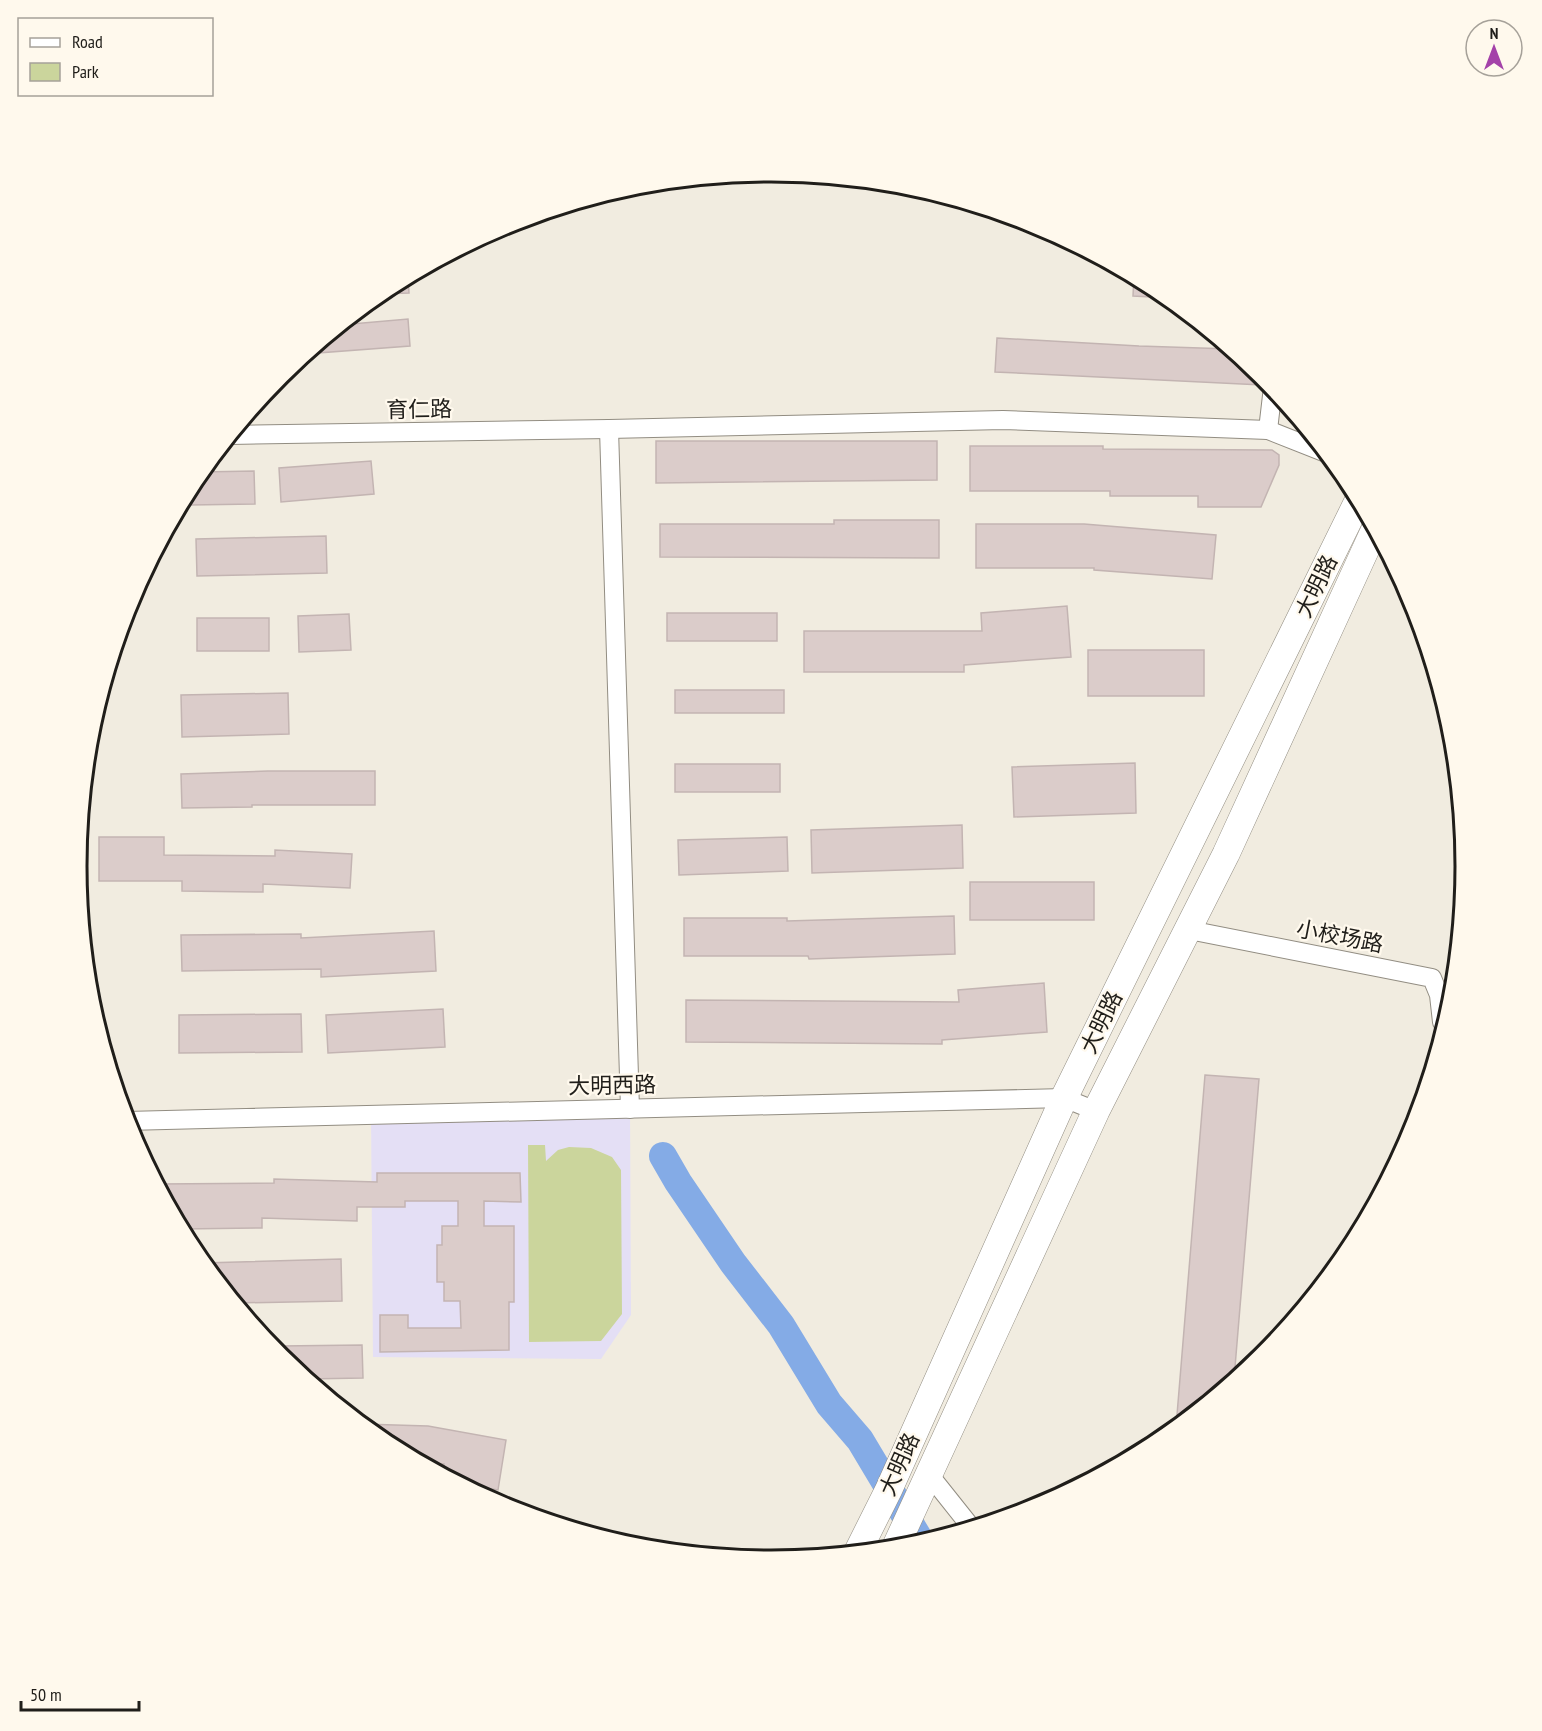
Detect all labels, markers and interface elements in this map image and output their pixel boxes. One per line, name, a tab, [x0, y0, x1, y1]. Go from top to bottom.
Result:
legend	[18, 18, 213, 96]
north arrow	[1464, 18, 1524, 78]
text: N	[1490, 23, 1498, 43]
text: Road	[72, 30, 103, 53]
text: Park	[72, 60, 99, 83]
street label: 育仁路	[386, 394, 452, 424]
street label: 大明路	[1289, 550, 1343, 622]
street label: 小校场路	[1294, 914, 1386, 958]
street label: 大明路	[1074, 986, 1128, 1058]
street label: 大明西路	[568, 1070, 656, 1100]
street label: 大明路	[873, 1428, 925, 1500]
scale bar	[21, 1674, 140, 1712]
text: 50 m	[30, 1683, 62, 1706]

